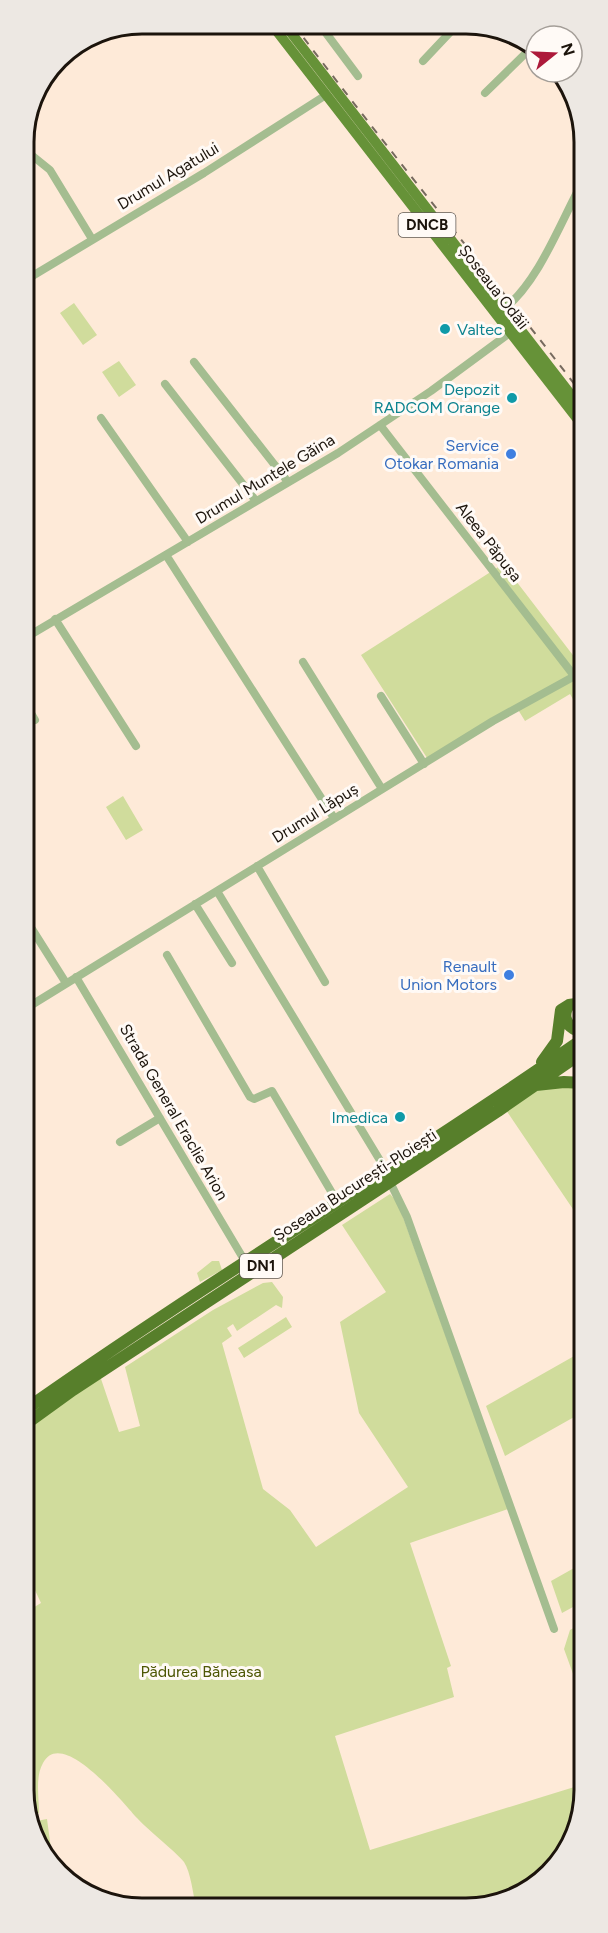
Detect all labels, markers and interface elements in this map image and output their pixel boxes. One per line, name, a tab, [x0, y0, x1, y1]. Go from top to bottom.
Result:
north arrow	[524, 24, 584, 84]
text: N	[557, 41, 579, 58]
street label: Drumul Agatului	[114, 138, 222, 214]
road number: DNCB	[398, 213, 456, 237]
street label: Șoseaua Odăii	[455, 241, 533, 333]
place label: Valtec	[457, 320, 503, 339]
marker: Valtec	[438, 322, 452, 336]
place label: Depozit RADCOM Orange	[374, 380, 500, 417]
marker: Depozit RADCOM Orange	[505, 391, 519, 405]
street label: Drumul Muntele Găina	[192, 430, 338, 528]
place label: Service Otokar Romania	[384, 436, 499, 473]
marker: Service Otokar Romania	[504, 447, 518, 461]
street label: Aleea Păpușa	[452, 499, 526, 585]
street label: Drumul Lăpuș	[269, 779, 361, 847]
place label: Renault Union Motors	[400, 957, 497, 994]
marker: Renault Union Motors	[502, 968, 516, 982]
street label: Strada General Eraclie Arion	[116, 1021, 232, 1204]
place label: Imedica	[331, 1108, 388, 1127]
marker: Imedica	[393, 1110, 407, 1124]
street label: Șoseaua București-Ploiești	[270, 1125, 440, 1245]
road number: DN1	[240, 1254, 282, 1278]
park label: Pădurea Băneasa	[140, 1662, 262, 1681]

